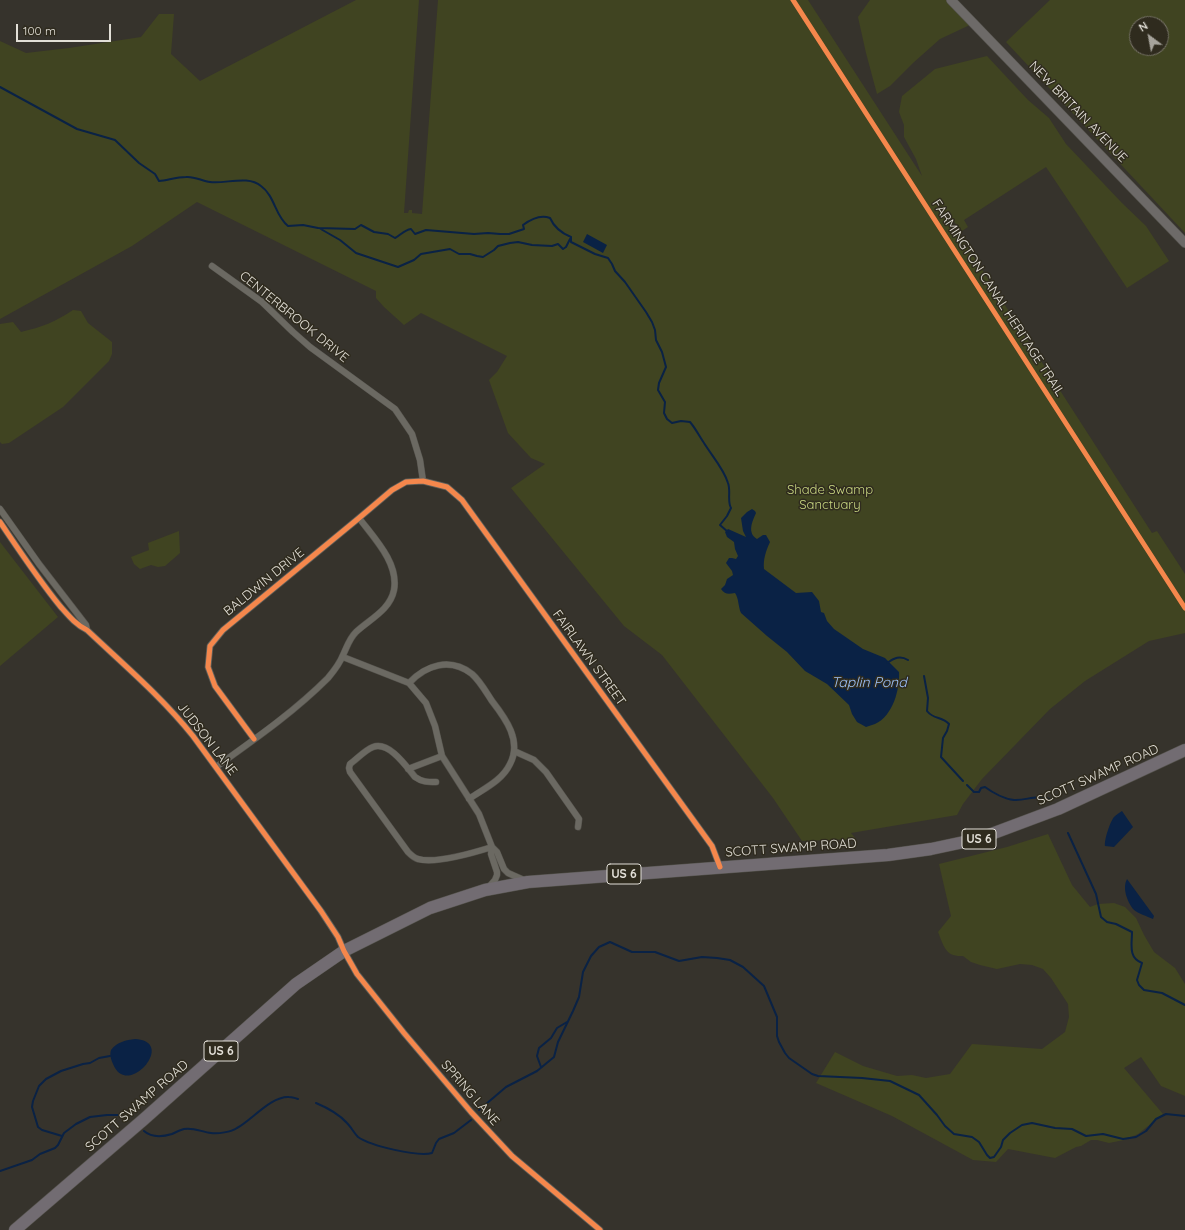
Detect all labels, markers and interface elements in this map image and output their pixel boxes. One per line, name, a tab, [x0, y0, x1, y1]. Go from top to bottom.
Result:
scale bar	[18, 16, 113, 42]
north arrow	[1129, 16, 1169, 56]
text: N	[1136, 19, 1150, 35]
text: 100 m	[23, 23, 56, 38]
street label: NEW BRITAIN AVENUE	[1026, 58, 1130, 166]
street label: FARMINGTON CANAL HERITAGE TRAIL	[928, 197, 1068, 399]
street label: CENTERBROOK DRIVE	[236, 268, 352, 366]
park label: Shade Swamp Sanctuary	[787, 482, 873, 513]
street label: BALDWIN DRIVE	[221, 545, 307, 619]
street label: FAIRLAWN STREET	[549, 607, 629, 709]
water label: Taplin Pond	[831, 675, 907, 691]
street label: JUDSON LANE	[174, 699, 240, 779]
street label: SCOTT SWAMP ROAD	[1035, 741, 1161, 809]
road number: US 6	[962, 829, 996, 849]
street label: SCOTT SWAMP ROAD	[725, 836, 857, 860]
road number: US 6	[607, 864, 641, 884]
road number: US 6	[204, 1041, 238, 1061]
street label: SCOTT SWAMP ROAD	[82, 1057, 192, 1155]
street label: SPRING LANE	[437, 1057, 503, 1129]

